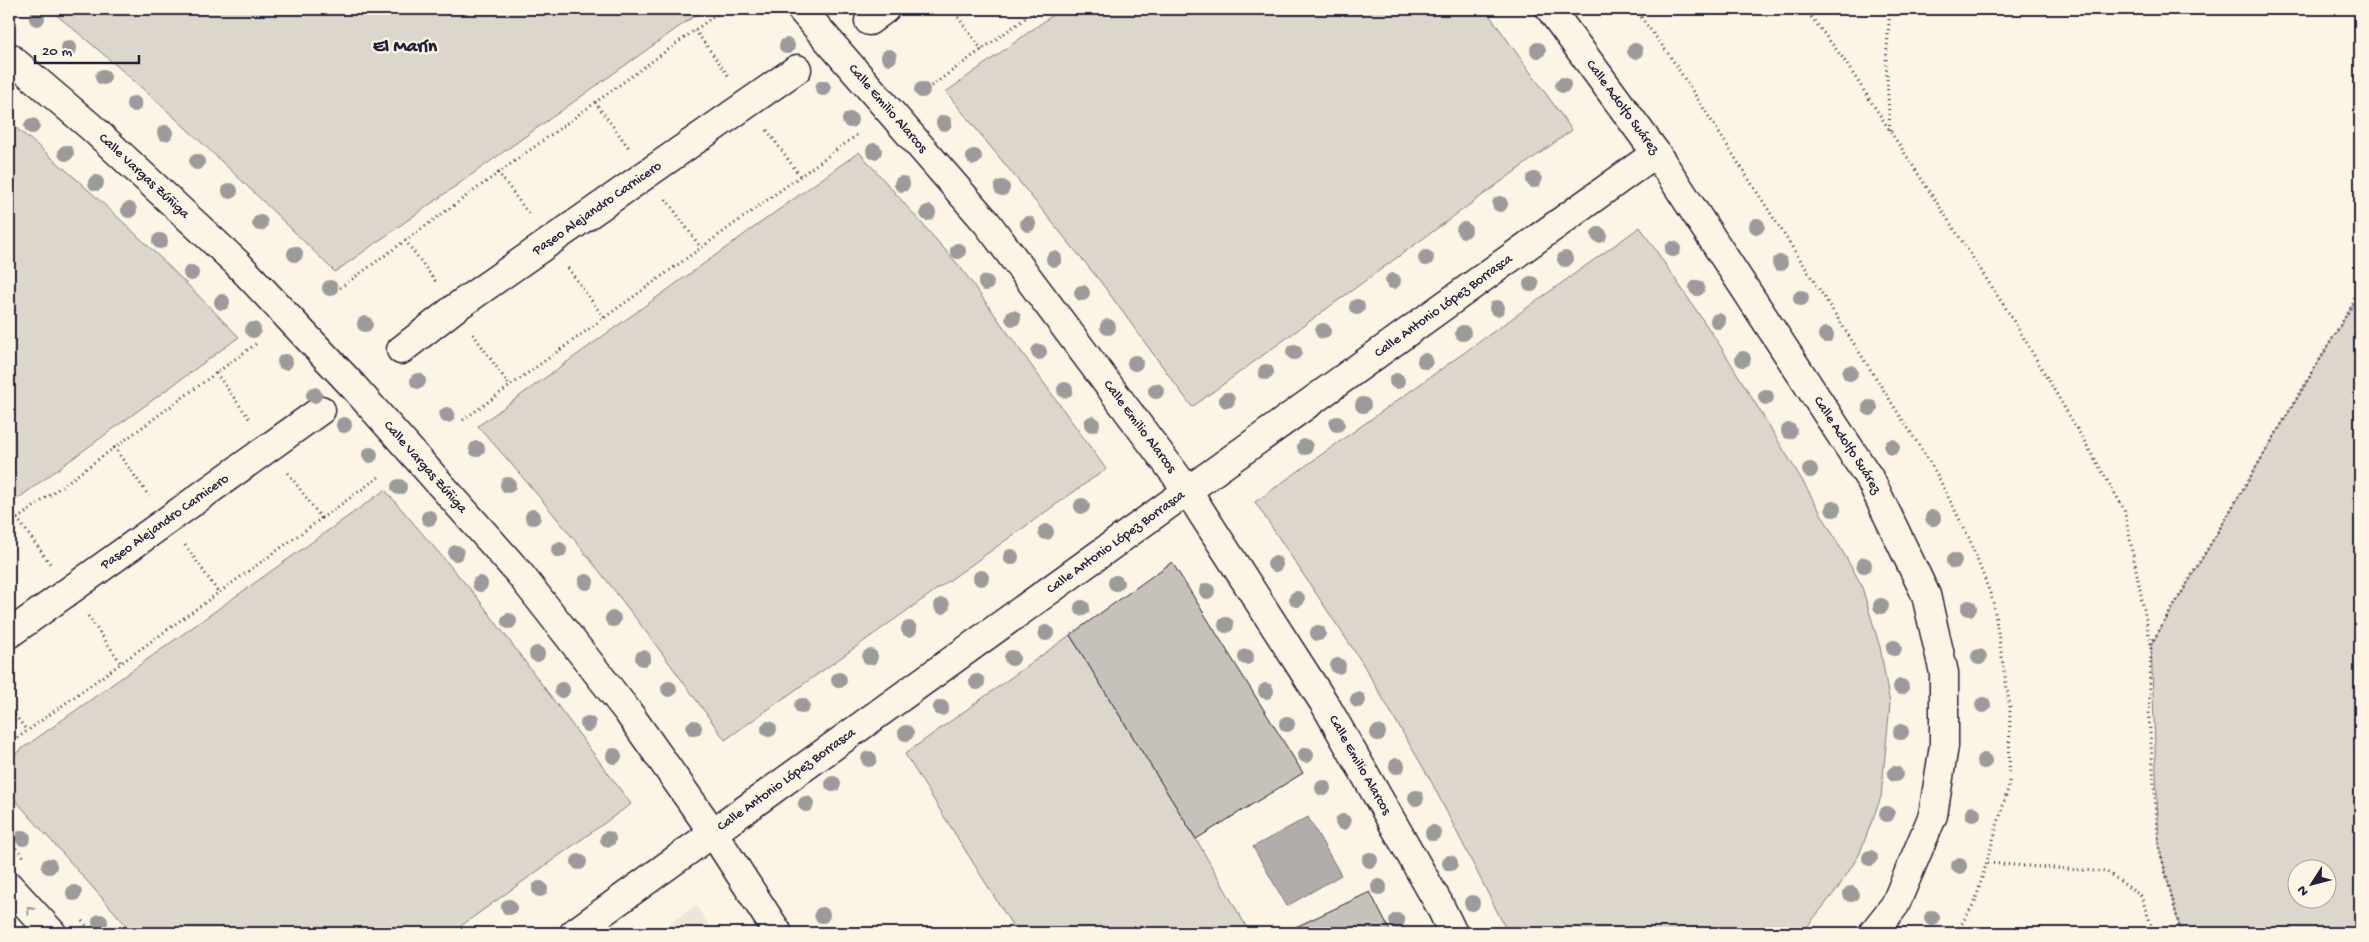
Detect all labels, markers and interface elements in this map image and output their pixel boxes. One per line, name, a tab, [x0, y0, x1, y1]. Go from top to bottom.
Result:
scale bar	[35, 32, 139, 64]
district label: El Marín	[373, 36, 438, 59]
text: 20 m	[42, 43, 72, 61]
street label: Calle Adolfo Suárez	[1582, 57, 1663, 158]
street label: Calle Emilio Alarcos	[844, 61, 931, 157]
street label: Calle Vargas Zúñiga	[95, 130, 194, 223]
street label: Paseo Alejandro Carnicero	[529, 158, 665, 260]
street label: Calle Antonio López Borrasca	[1371, 250, 1517, 362]
street label: Calle Emilio Alarcos	[1099, 377, 1180, 477]
street label: Calle Adolfo Suárez	[1809, 393, 1885, 498]
street label: Calle Vargas Zúñiga	[380, 417, 471, 518]
street label: Paseo Alejandro Carnicero	[97, 470, 232, 574]
street label: Calle Antonio López Borrasca	[1043, 486, 1189, 598]
street label: Calle Emilio Alarcos	[1325, 712, 1395, 819]
street label: Calle Antonio López Borrasca	[714, 724, 860, 835]
north arrow	[2286, 860, 2336, 910]
text: N	[2294, 881, 2313, 899]
one-way arrow	[27, 906, 36, 915]

